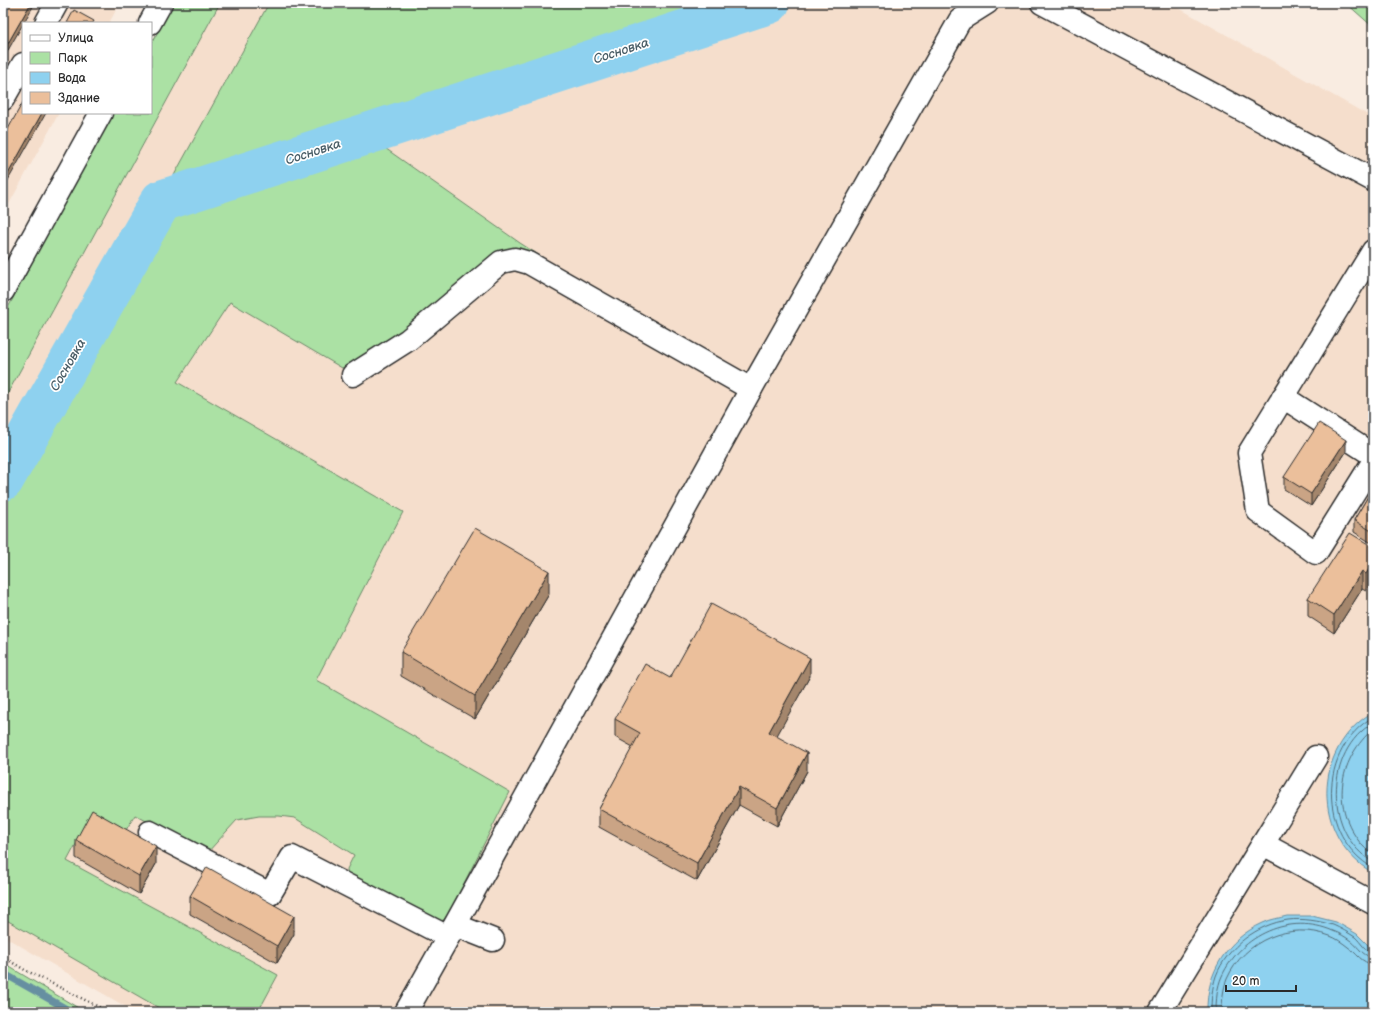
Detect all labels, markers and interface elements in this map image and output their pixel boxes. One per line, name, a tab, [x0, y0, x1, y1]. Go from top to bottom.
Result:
legend	[22, 22, 152, 114]
text: Улица	[58, 31, 94, 46]
water label: Сосновка	[591, 34, 651, 67]
text: Парк	[58, 51, 88, 66]
text: Вода	[58, 71, 86, 86]
text: Здание	[58, 91, 100, 106]
water label: Сосновка	[283, 135, 343, 168]
water label: Сосновка	[47, 336, 89, 394]
scale bar	[1226, 967, 1296, 993]
text: 20 m	[1232, 974, 1259, 989]

